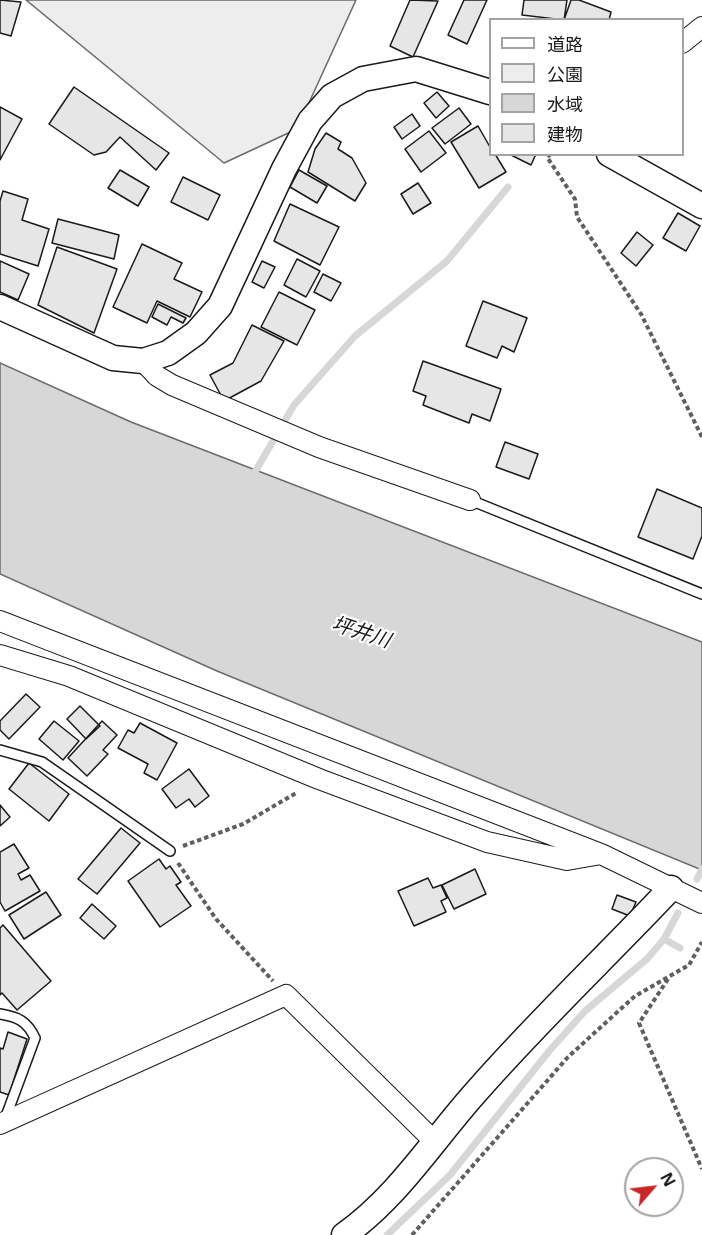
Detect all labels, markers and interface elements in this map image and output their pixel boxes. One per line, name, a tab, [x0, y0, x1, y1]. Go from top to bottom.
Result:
legend	[489, 18, 684, 156]
text: 道路	[547, 32, 583, 56]
text: 公園	[547, 62, 583, 86]
text: 水域	[547, 92, 583, 116]
text: 建物	[547, 122, 583, 146]
water label: 坪井川	[329, 612, 393, 654]
north arrow	[624, 1157, 684, 1217]
text: N	[655, 1169, 681, 1190]

